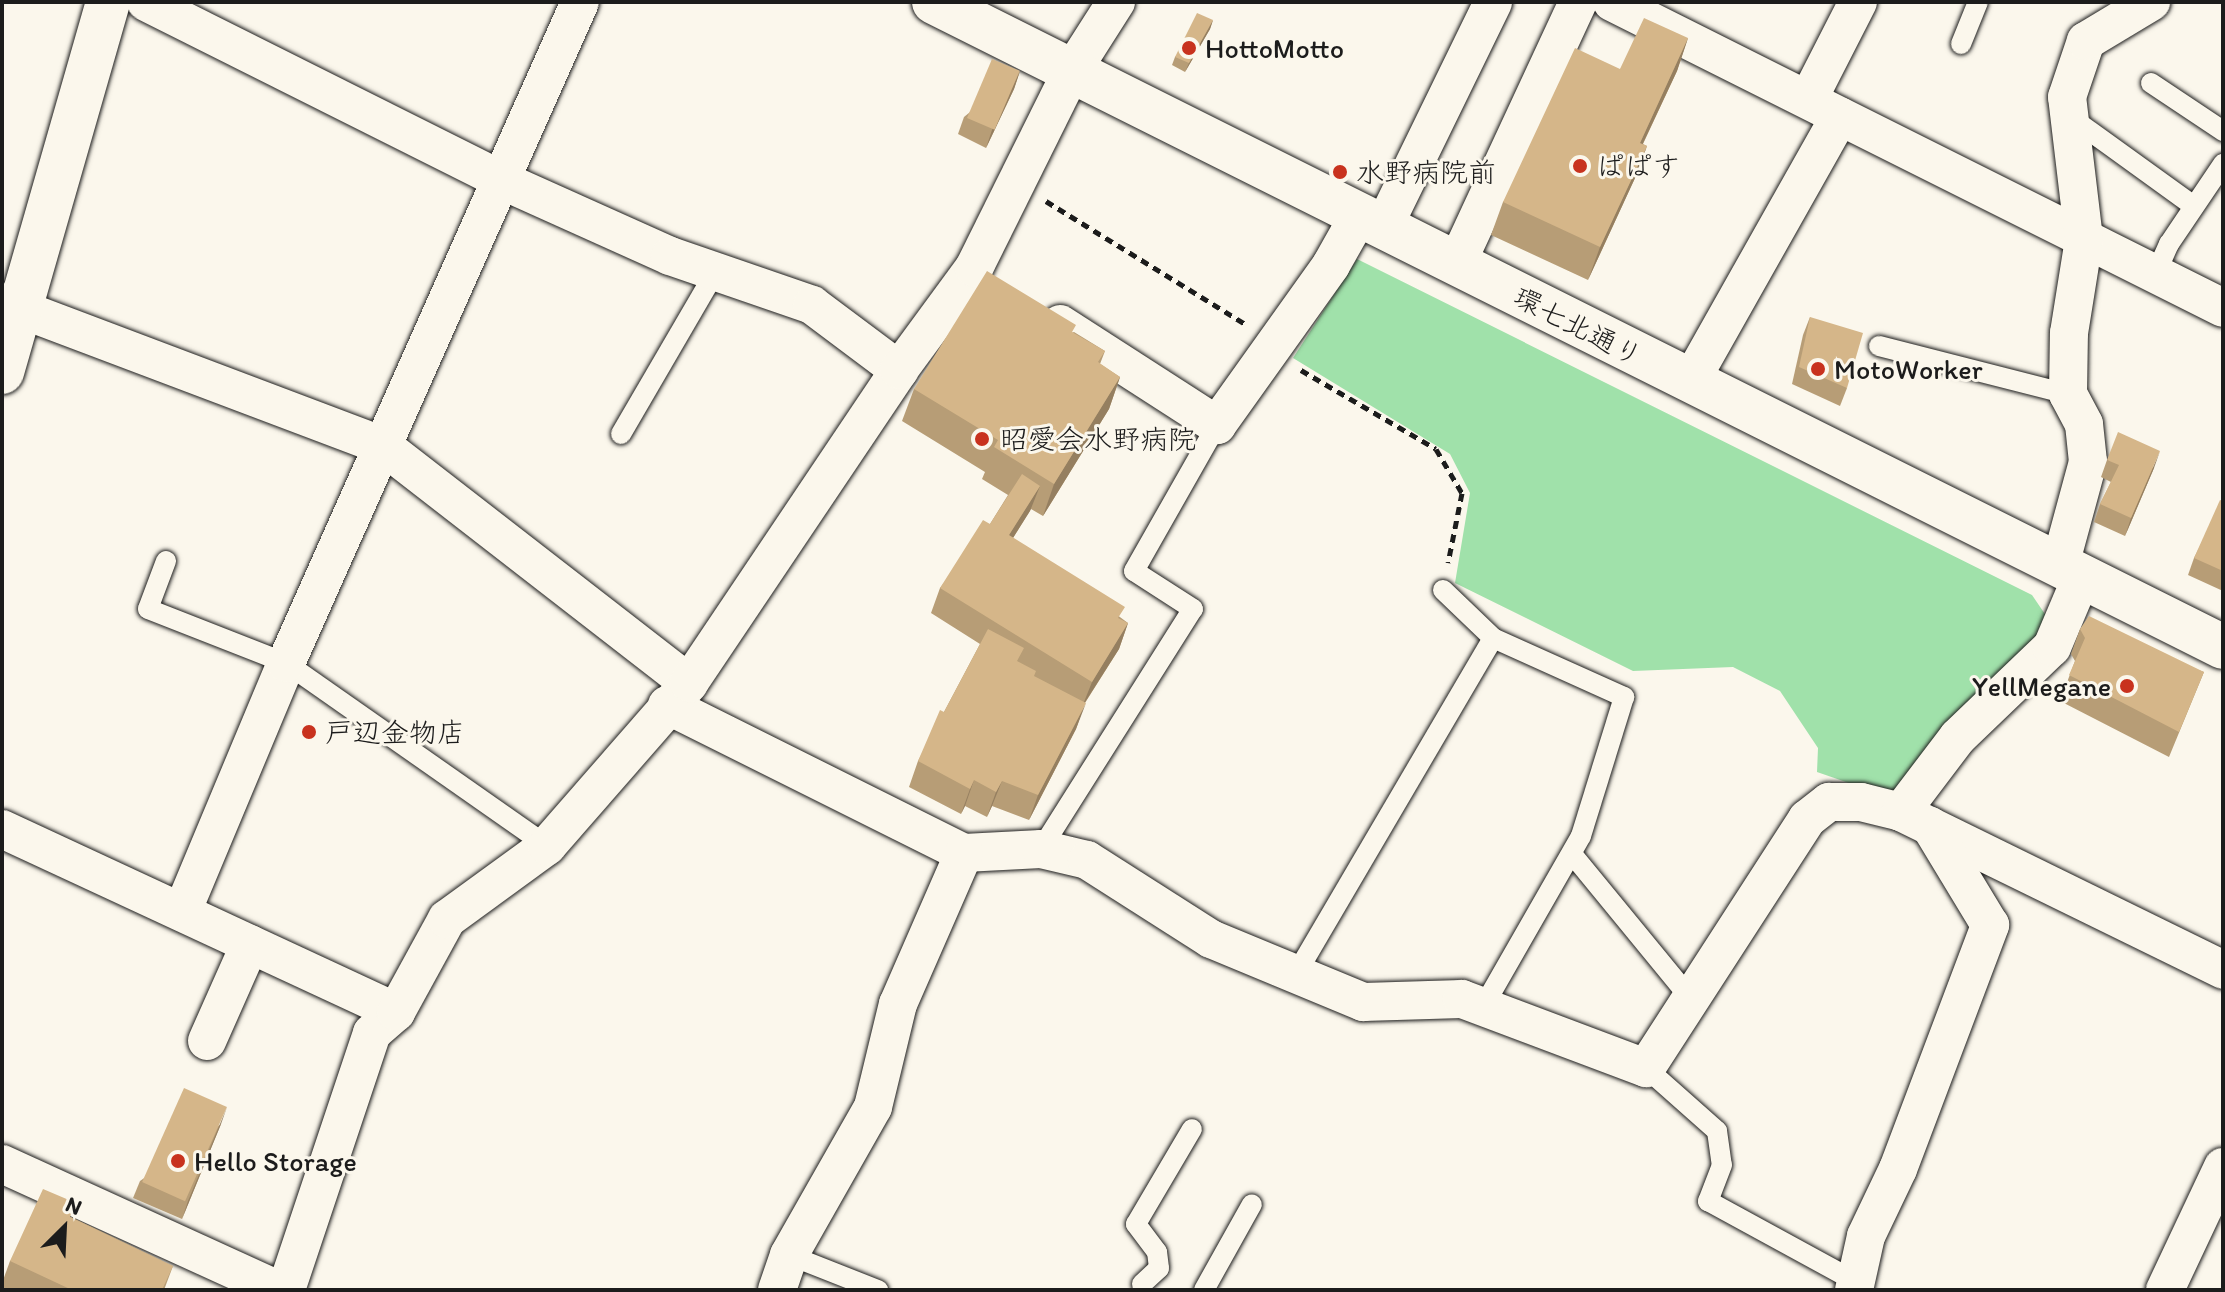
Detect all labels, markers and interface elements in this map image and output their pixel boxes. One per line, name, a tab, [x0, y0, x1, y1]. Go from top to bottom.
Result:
place label: HottoMotto	[1205, 31, 1344, 65]
marker: HottoMotto	[1180, 39, 1198, 57]
place label: ぱぱす	[1596, 149, 1680, 183]
place label: 水野病院前	[1356, 155, 1496, 189]
marker: ぱぱす	[1571, 157, 1589, 175]
marker: 水野病院前	[1331, 163, 1349, 181]
street label: 環七北通り	[1508, 279, 1648, 373]
place label: MotoWorker	[1834, 352, 1983, 386]
marker: MotoWorker	[1809, 360, 1827, 378]
place label: 昭愛会水野病院	[1000, 422, 1196, 456]
marker: 昭愛会水野病院	[971, 428, 993, 450]
place label: YellMegane	[1972, 669, 2111, 703]
marker: YellMegane	[2118, 677, 2136, 695]
place label: 戸辺金物店	[325, 715, 465, 749]
marker: 戸辺金物店	[300, 723, 318, 741]
place label: Hello Storage	[194, 1144, 356, 1178]
marker: Hello Storage	[169, 1152, 187, 1170]
north arrow	[24, 1188, 104, 1268]
text: N	[62, 1190, 86, 1221]

